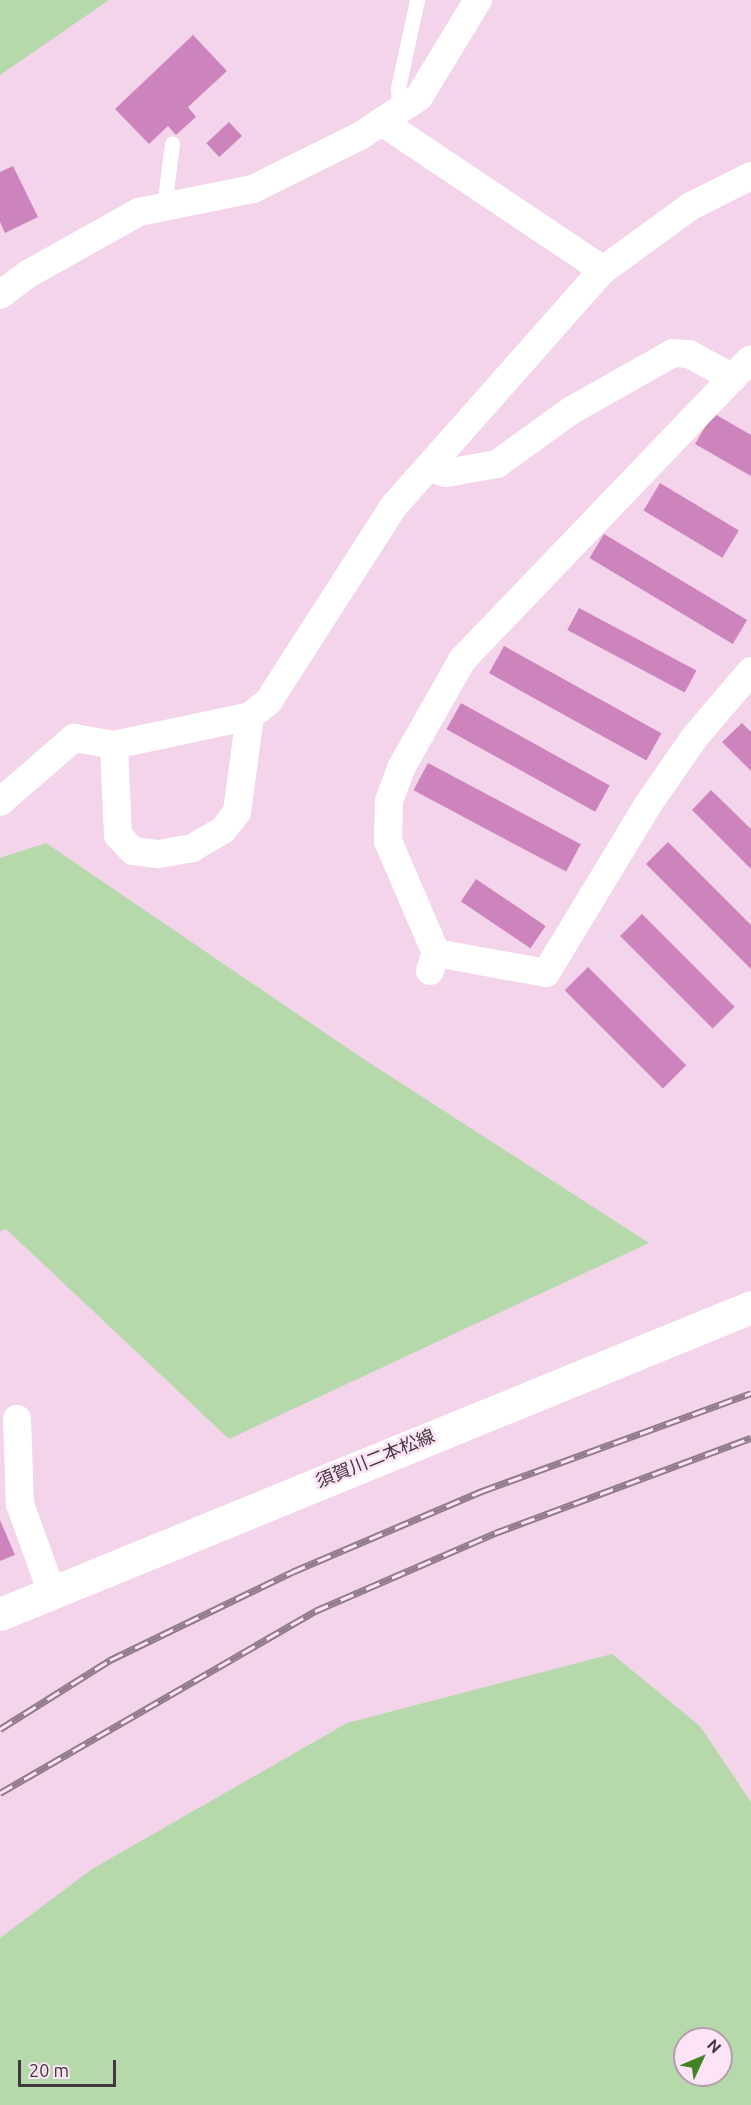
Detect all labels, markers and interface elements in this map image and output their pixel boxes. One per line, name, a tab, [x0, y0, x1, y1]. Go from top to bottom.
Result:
street label: 須賀川二本松線	[313, 1424, 437, 1492]
north arrow	[673, 2027, 733, 2087]
text: N	[704, 2035, 725, 2056]
scale bar	[21, 2048, 118, 2086]
text: 20 m	[29, 2060, 69, 2080]

